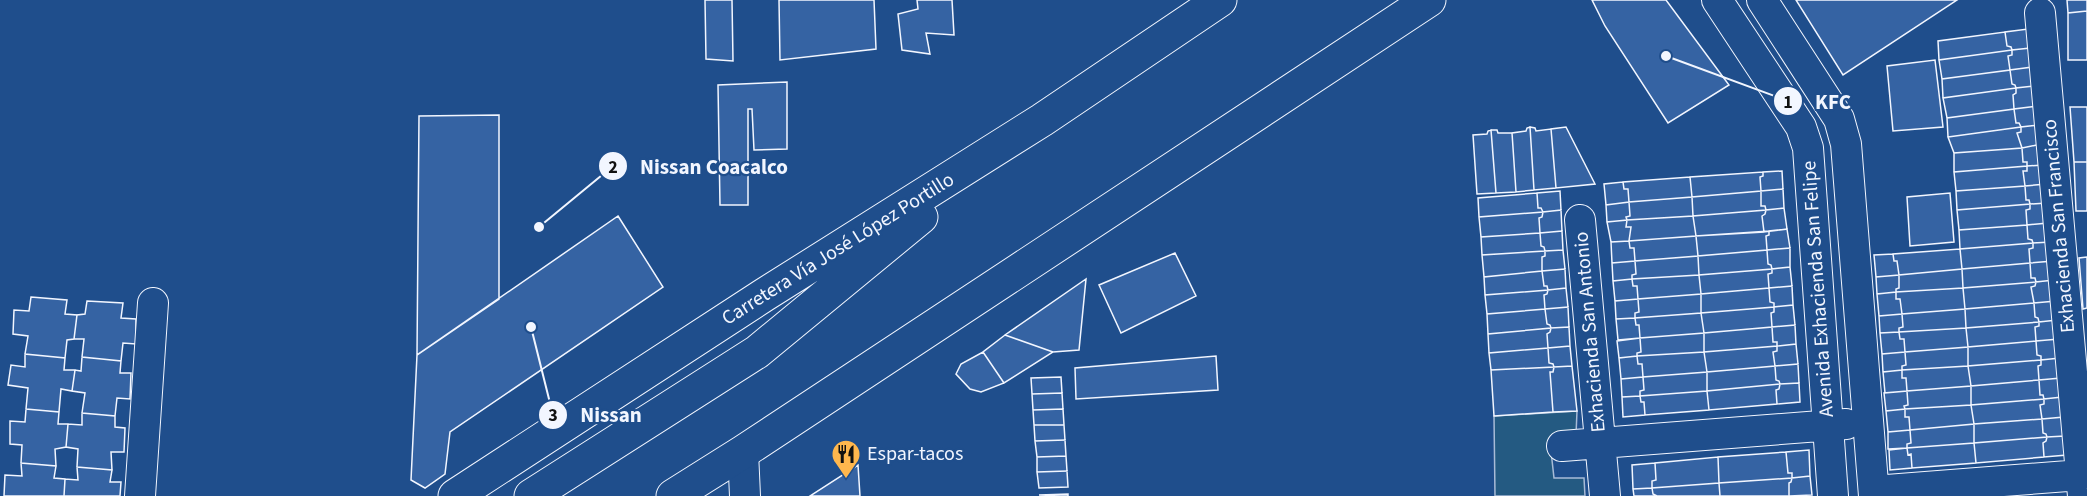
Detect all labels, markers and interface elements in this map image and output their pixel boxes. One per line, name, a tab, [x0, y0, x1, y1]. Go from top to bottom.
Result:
callout: KFC	[1773, 82, 1863, 121]
text: KFC	[1815, 87, 1851, 117]
text: 1	[1783, 90, 1793, 115]
street label: Exhacienda San Francisco	[2036, 118, 2082, 334]
callout: Nissan Coacalco	[598, 147, 800, 186]
text: Nissan Coacalco	[640, 152, 788, 182]
text: 2	[608, 155, 618, 180]
street label: Avenida Exhacienda San Felipe	[1795, 160, 1841, 418]
street label: Carretera Vía José López Portillo	[716, 166, 960, 332]
street label: Exhacienda San Antonio	[1567, 230, 1613, 434]
callout: Nissan	[538, 395, 654, 434]
text: Nissan	[580, 400, 642, 430]
text: 3	[548, 403, 558, 428]
restaurant icon: Espar-tacos	[830, 438, 862, 480]
place label: Espar-tacos	[867, 440, 963, 468]

